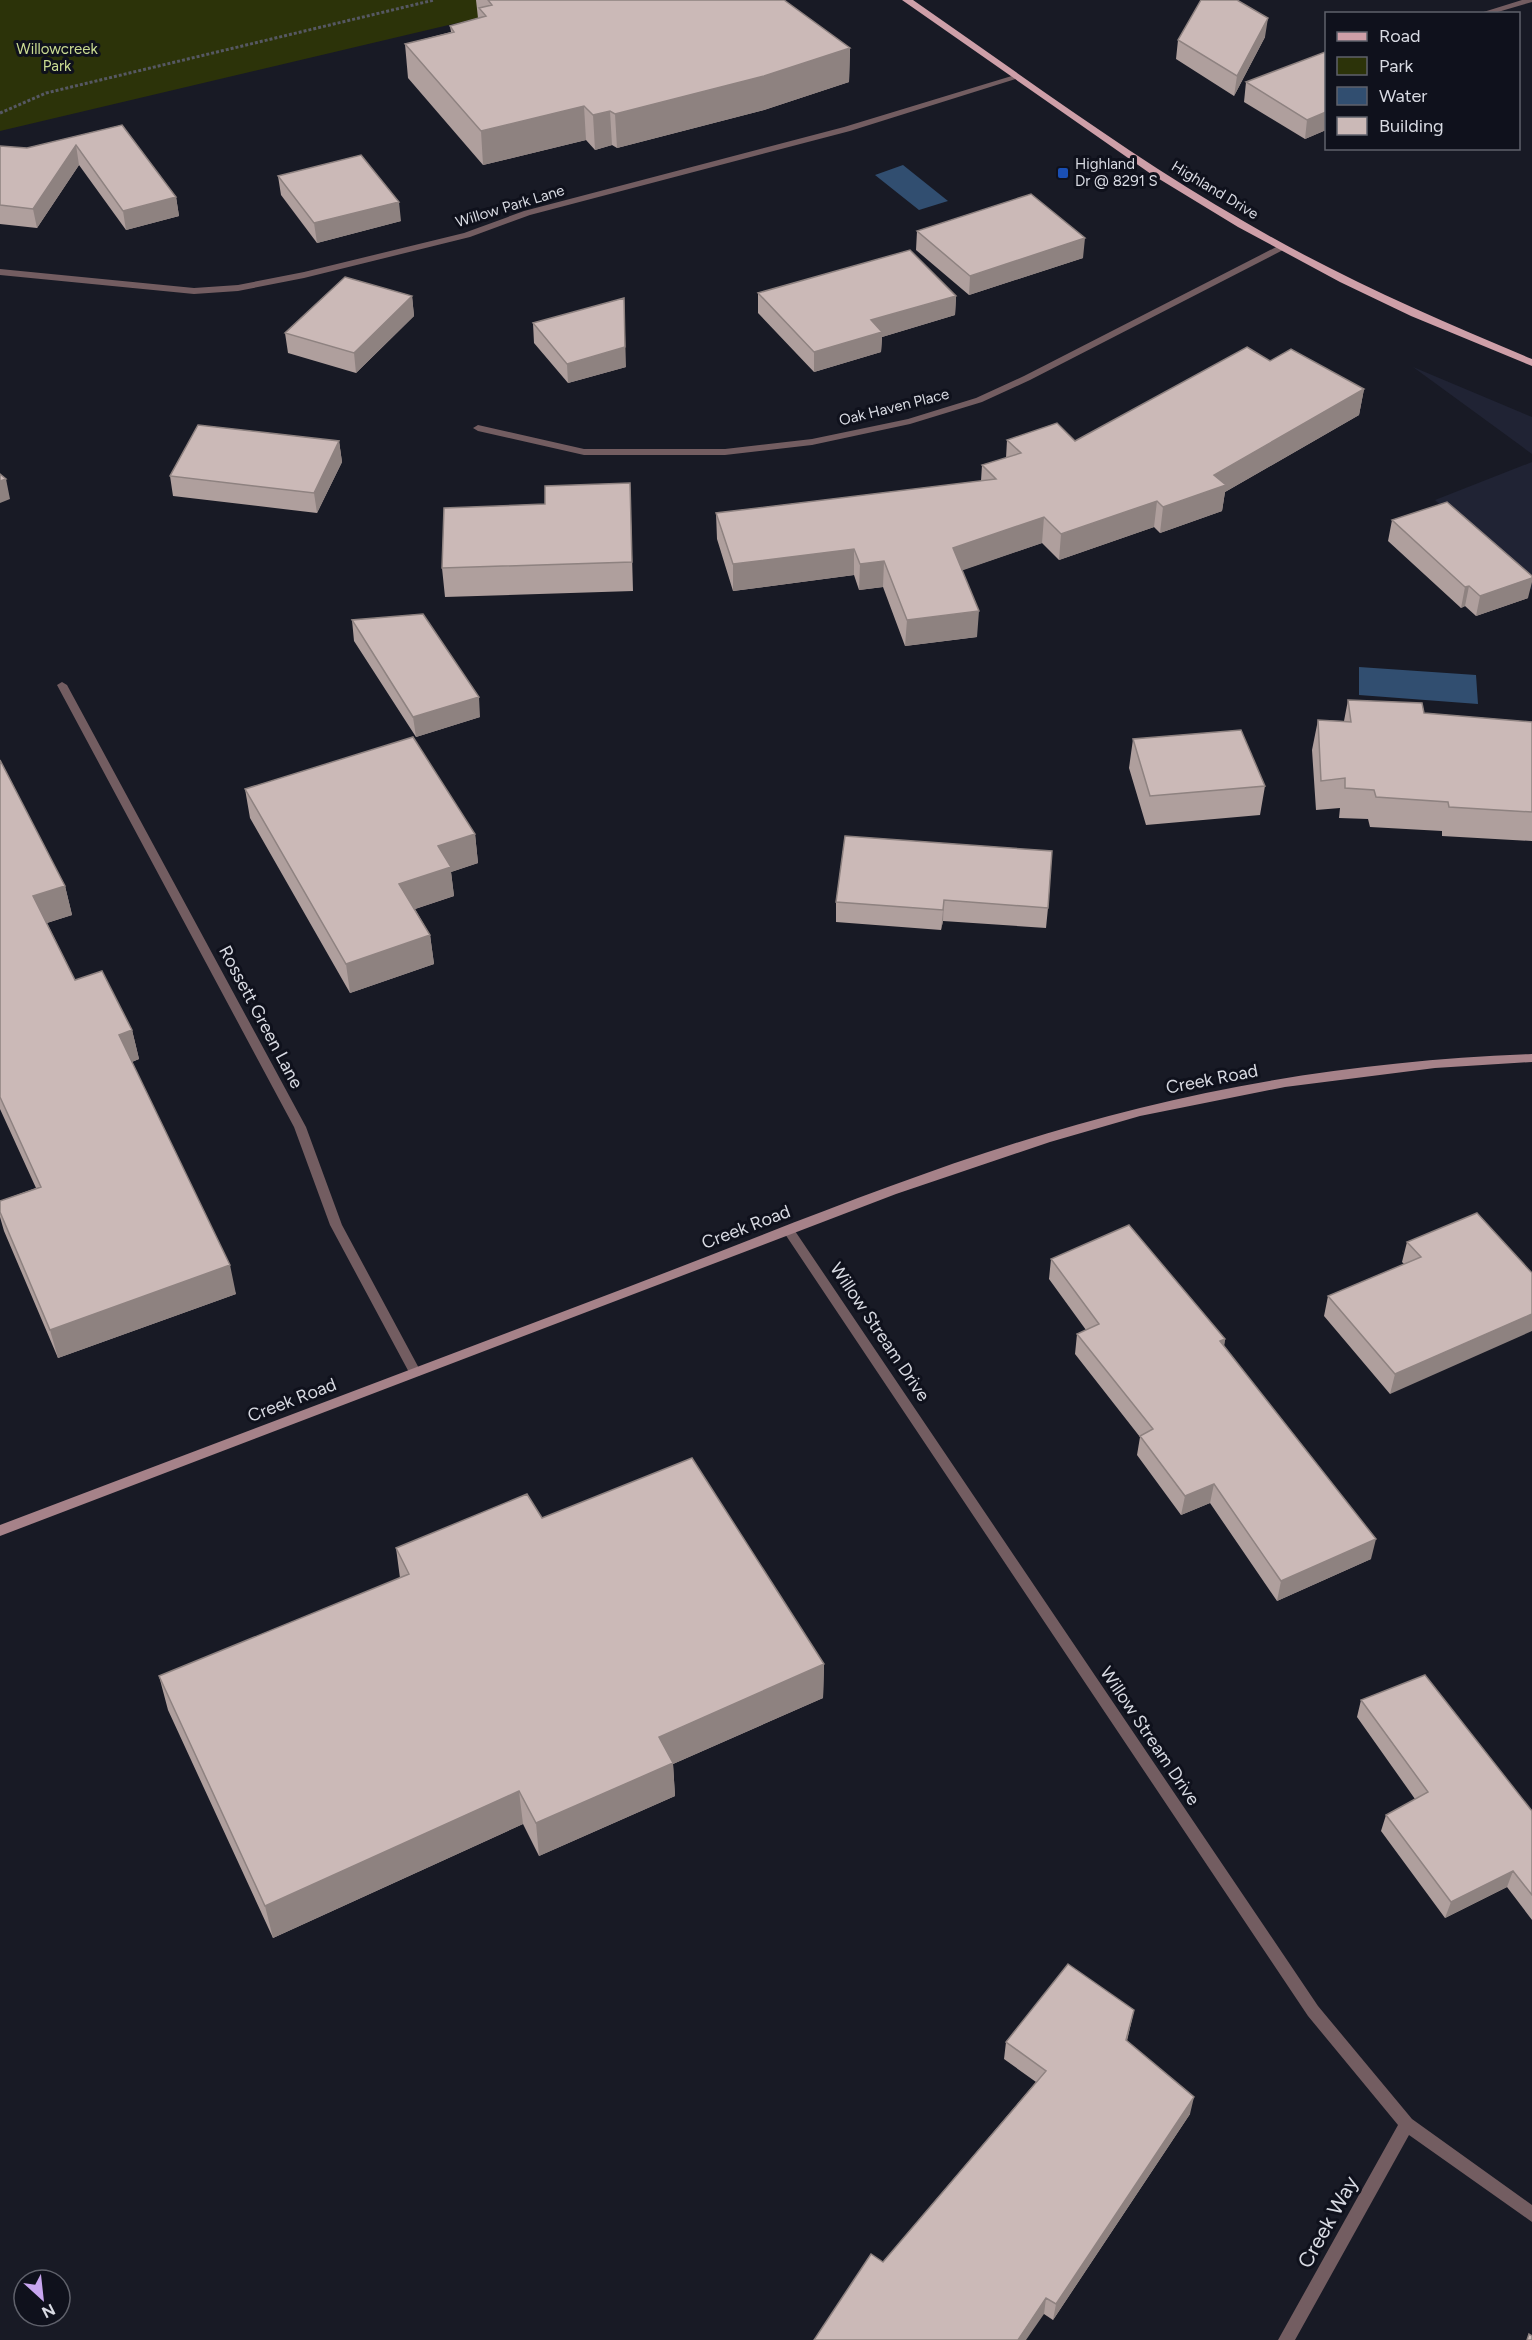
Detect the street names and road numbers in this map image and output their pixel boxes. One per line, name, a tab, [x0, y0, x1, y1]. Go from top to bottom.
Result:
street label: Highland Drive	[1168, 157, 1262, 223]
street label: Willow Park Lane	[453, 181, 567, 231]
street label: Oak Haven Place	[837, 385, 951, 429]
street label: Rossett Green Lane	[214, 942, 308, 1092]
street label: Creek Road	[1164, 1059, 1260, 1099]
street label: Creek Road	[698, 1200, 794, 1254]
street label: Willow Stream Drive	[825, 1259, 935, 1406]
street label: Creek Road	[244, 1373, 340, 1427]
street label: Willow Stream Drive	[1095, 1663, 1205, 1810]
street label: Creek Way	[1292, 2171, 1363, 2272]

